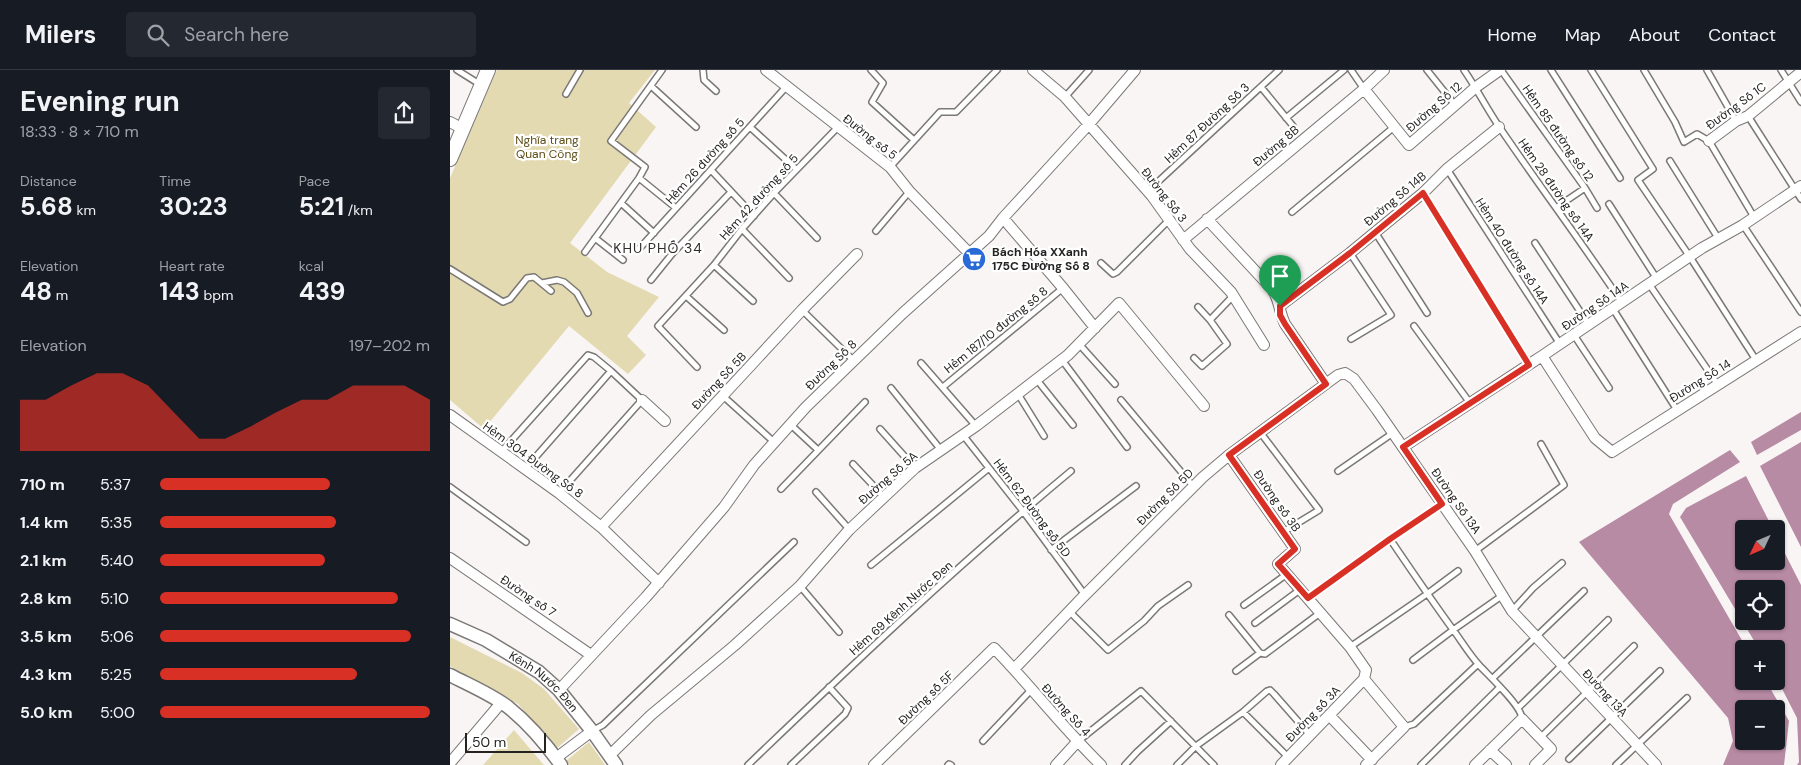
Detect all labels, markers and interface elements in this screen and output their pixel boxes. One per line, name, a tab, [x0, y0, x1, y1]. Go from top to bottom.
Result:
search box	[126, 12, 476, 57]
text: Milers	[25, 19, 96, 50]
icon: search	[144, 21, 172, 49]
text: Search here	[184, 22, 289, 47]
text: Home	[1487, 23, 1537, 47]
text: Map	[1565, 23, 1601, 47]
text: About	[1629, 23, 1680, 47]
text: Contact	[1708, 23, 1776, 47]
street label: Đường Số 12	[1403, 78, 1465, 136]
street label: Đường Số 1C	[1703, 78, 1770, 133]
street label: Hẻm 87 Đường Số 3	[1161, 79, 1253, 167]
street label: Hẻm 85 đường số 12	[1519, 82, 1597, 184]
text: Evening run	[20, 83, 180, 120]
button: share	[378, 87, 430, 139]
street label: Đường số 5	[840, 111, 900, 163]
street label: Hẻm 26 đường số 5	[662, 114, 748, 208]
text: 18:33 · 8 × 710 m	[20, 121, 139, 142]
street label: Đường 8B	[1250, 122, 1302, 170]
park label: Nghĩa trang Quan Công	[515, 132, 579, 162]
street label: Hẻm 28 đường số 14A	[1514, 135, 1598, 245]
street label: Hẻm 42 đường số 5	[716, 151, 802, 243]
street label: Đường Số 3	[1138, 164, 1190, 226]
street label: Đường Số 14B	[1360, 168, 1430, 230]
text: Distance	[20, 172, 77, 190]
text: Time	[159, 172, 191, 190]
text: Pace	[299, 172, 330, 190]
text: 5.68	[20, 190, 73, 223]
text: 30:23	[159, 190, 228, 223]
text: 5:21	[299, 190, 344, 223]
street label: Hẻm 40 đường số 14A	[1472, 195, 1552, 307]
text: km	[73, 201, 96, 219]
text: /km	[344, 201, 373, 219]
district label: KHU PHỐ 34	[613, 239, 703, 257]
place label: Bách Hóa XXanh 175C Đường Số 8	[992, 244, 1090, 274]
supermarket icon: Bách Hóa XXanh 175C Đường Số 8	[961, 246, 987, 272]
pin	[1259, 255, 1301, 306]
text: Elevation	[20, 257, 78, 275]
text: Heart rate	[159, 257, 225, 275]
text: kcal	[299, 257, 324, 275]
icon: arrive	[1266, 262, 1294, 290]
text: 48	[20, 275, 52, 308]
text: 143	[159, 275, 200, 308]
text: 439	[299, 275, 345, 308]
street label: Đường Số 14A	[1558, 278, 1632, 334]
street label: Hẻm 187/10 đường số 8	[941, 283, 1051, 377]
text: m	[52, 286, 68, 304]
text: bpm	[200, 286, 234, 304]
text: Elevation	[20, 335, 87, 356]
text: 197–202 m	[349, 335, 430, 356]
street label: Đường Số 8	[802, 336, 860, 394]
street label: Đường Số 5B	[688, 349, 750, 413]
street label: Đường Số 14	[1666, 356, 1734, 406]
street label: Hẻm 304 Đường Số 8	[480, 418, 586, 502]
street label: Đường Số 5A	[855, 448, 921, 508]
street label: Hẻm 62 Đường số 5D	[990, 456, 1074, 560]
street label: Đường Số 5D	[1133, 465, 1197, 529]
street label: Đường Số 13A	[1427, 465, 1485, 537]
street label: Đường số 3B	[1250, 467, 1304, 535]
text: 710 m	[20, 474, 65, 495]
text: 5:37	[100, 474, 131, 495]
text: 1.4 km	[20, 512, 68, 533]
text: 5:35	[100, 512, 132, 533]
north arrow	[1735, 520, 1785, 570]
map controls	[1735, 520, 1785, 750]
text: 2.1 km	[20, 550, 67, 571]
text: 5:40	[100, 550, 134, 571]
street label: Hẻm 69 Kênh Nước Đen	[846, 557, 956, 659]
street label: Đường số 7	[497, 571, 559, 621]
button: locate	[1735, 580, 1785, 630]
text: 2.8 km	[20, 588, 71, 609]
text: 5:10	[100, 588, 129, 609]
text: 3.5 km	[20, 626, 72, 647]
text: 5:06	[100, 626, 134, 647]
button: +	[1735, 640, 1785, 690]
street label: Kênh Nước Đen	[506, 648, 582, 716]
text: 4.3 km	[20, 664, 72, 685]
text: 5:25	[100, 664, 132, 685]
street label: Đường 13A	[1579, 666, 1631, 720]
street label: Đường số 5F	[895, 667, 958, 729]
street label: Đường Số 4	[1038, 680, 1094, 740]
street label: Đường số 3A	[1282, 682, 1344, 745]
button: −	[1735, 700, 1785, 750]
text: 5.0 km	[20, 702, 73, 723]
text: 5:00	[100, 702, 135, 723]
scale bar	[465, 730, 546, 753]
text: 50 m	[472, 733, 506, 751]

